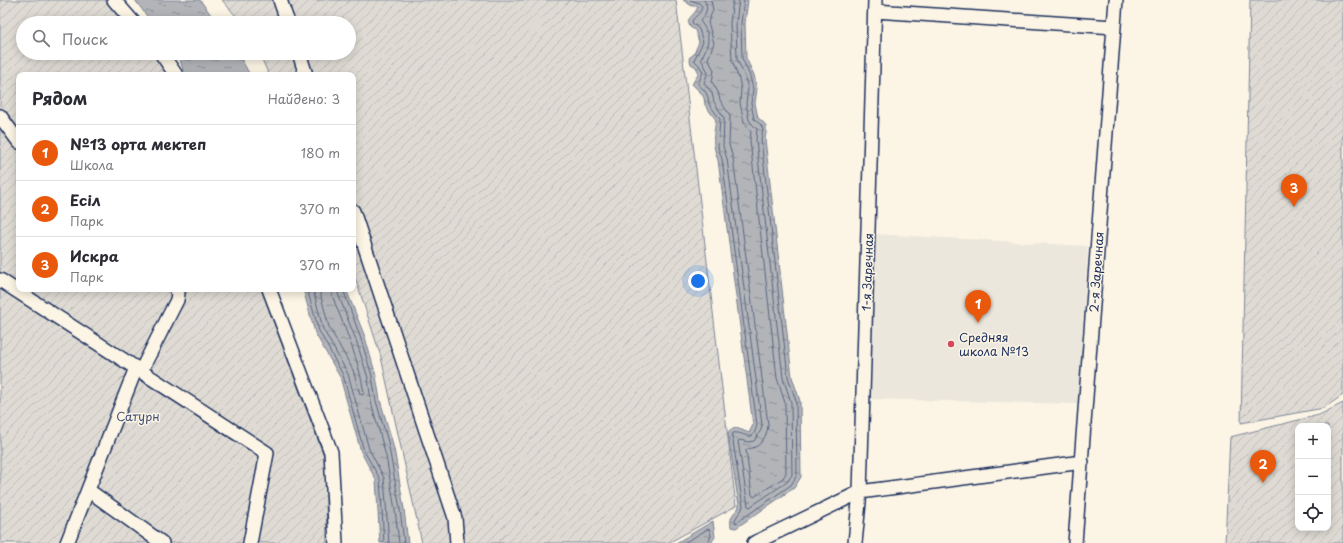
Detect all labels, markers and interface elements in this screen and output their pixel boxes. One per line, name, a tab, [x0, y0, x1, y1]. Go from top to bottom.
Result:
search box	[16, 16, 356, 60]
icon: search	[30, 27, 52, 49]
text: Поиск	[62, 27, 108, 50]
text: Рядом	[32, 85, 87, 111]
text: Найдено: 3	[268, 89, 340, 108]
text: №13 орта мектеп	[70, 132, 206, 155]
text: 1	[42, 143, 48, 162]
text: 180 m	[301, 143, 340, 162]
text: Школа	[70, 155, 114, 174]
pin: 3	[1281, 174, 1307, 207]
text: Есіл	[70, 188, 101, 211]
text: 2	[40, 199, 50, 218]
text: 370 m	[299, 199, 340, 218]
text: Парк	[70, 211, 104, 230]
street label: 2-я Заречная	[1084, 231, 1108, 313]
street label: 1-я Заречная	[857, 233, 877, 311]
text: Искра	[70, 244, 119, 267]
text: 3	[41, 255, 49, 274]
text: 370 m	[299, 255, 340, 274]
text: Парк	[70, 267, 104, 286]
your location	[688, 271, 708, 291]
pin: 1	[965, 290, 991, 323]
place label: Средняя школа №13	[959, 328, 1029, 360]
marker: Средняя школа №13	[946, 339, 956, 349]
park label: Сатурн	[116, 407, 160, 425]
map controls	[1295, 423, 1331, 531]
button: +	[1295, 423, 1331, 459]
pin: 2	[1250, 450, 1276, 483]
button: −	[1295, 459, 1331, 495]
button: locate	[1295, 495, 1331, 531]

